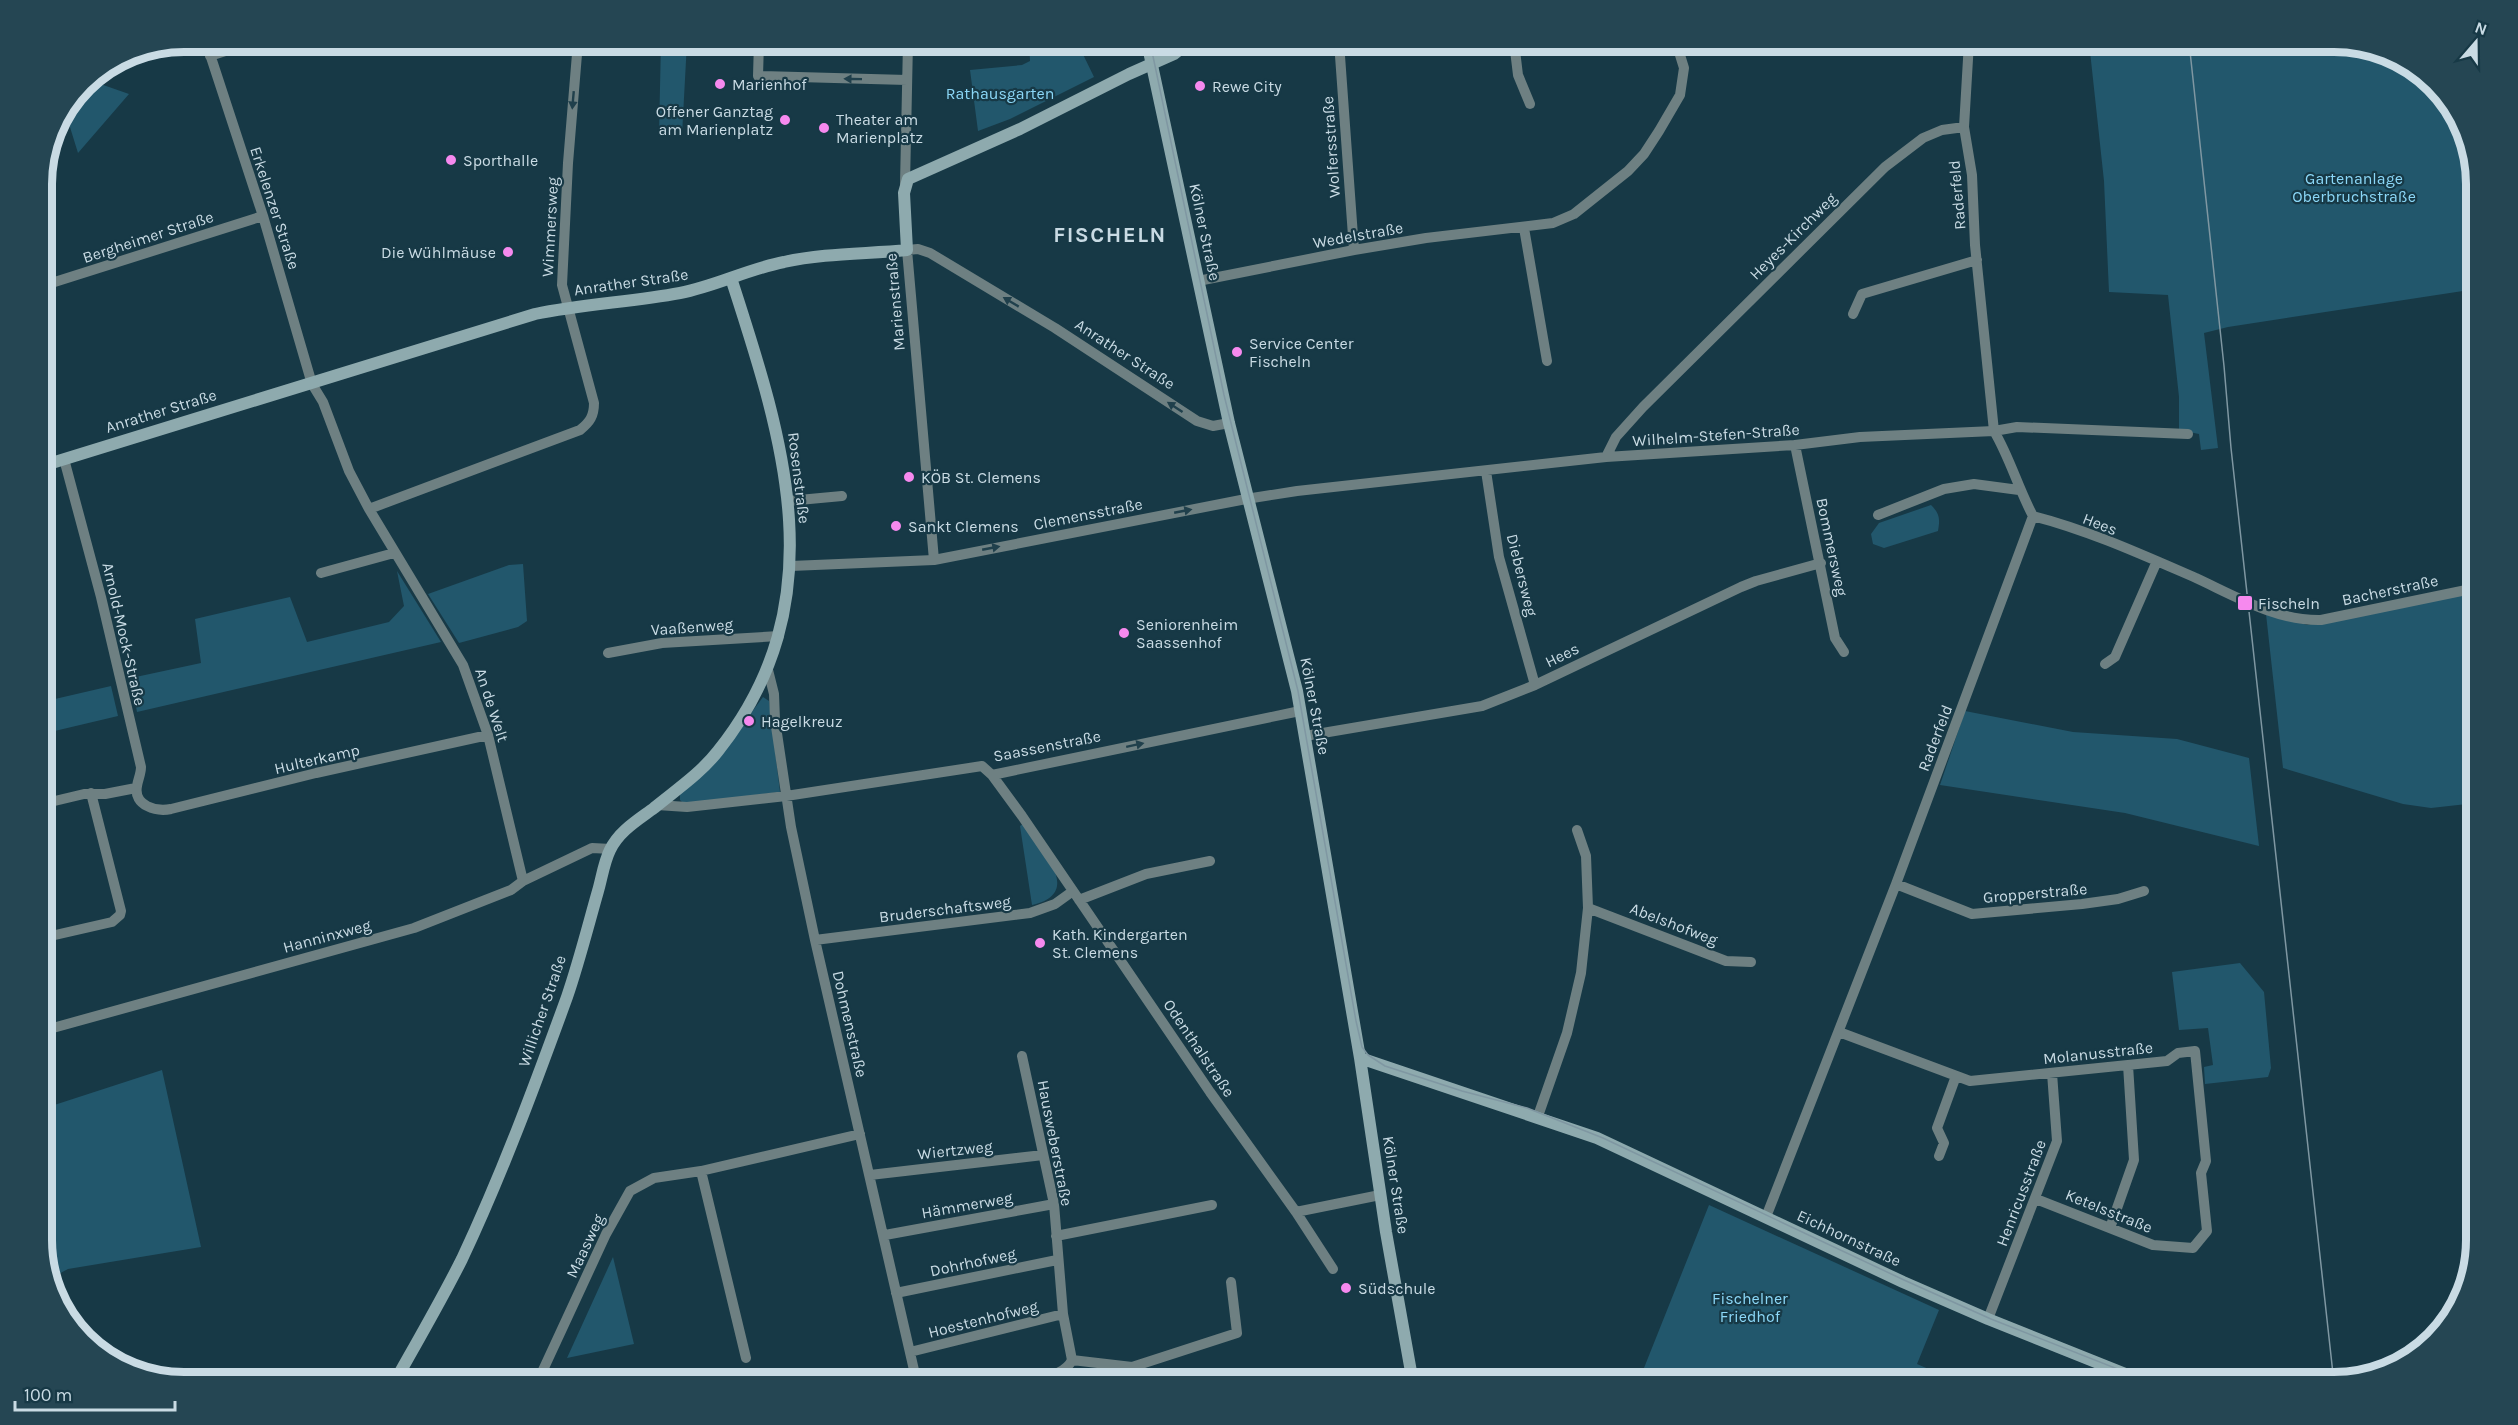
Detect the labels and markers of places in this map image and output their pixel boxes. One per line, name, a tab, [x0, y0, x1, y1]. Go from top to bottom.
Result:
place label: Marienhof	[732, 75, 807, 94]
marker: Marienhof	[713, 77, 727, 91]
place label: Rewe City	[1212, 77, 1282, 96]
marker: Rewe City	[1193, 79, 1207, 93]
place label: Offener Ganztag am Marienplatz	[656, 102, 773, 139]
place label: Theater am Marienplatz	[836, 110, 923, 147]
marker: Offener Ganztag am Marienplatz	[778, 113, 792, 127]
marker: Theater am Marienplatz	[817, 121, 831, 135]
place label: Sporthalle	[463, 151, 538, 170]
marker: Sporthalle	[444, 153, 458, 167]
place label: Die Wühlmäuse	[381, 243, 496, 262]
marker: Die Wühlmäuse	[501, 245, 515, 259]
place label: Service Center Fischeln	[1249, 334, 1354, 371]
marker: Service Center Fischeln	[1230, 345, 1244, 359]
place label: KÖB St. Clemens	[921, 468, 1041, 487]
marker: KÖB St. Clemens	[902, 470, 916, 484]
place label: Sankt Clemens	[908, 517, 1019, 536]
marker: Sankt Clemens	[889, 519, 903, 533]
marker: Fischeln	[2236, 594, 2254, 612]
place label: Fischeln	[2258, 594, 2320, 613]
place label: Seniorenheim Saassenhof	[1136, 615, 1238, 652]
marker: Seniorenheim Saassenhof	[1117, 626, 1131, 640]
place label: Hagelkreuz	[761, 712, 843, 731]
marker: Hagelkreuz	[742, 714, 756, 728]
place label: Kath. Kindergarten St. Clemens	[1052, 925, 1188, 962]
marker: Kath. Kindergarten St. Clemens	[1033, 936, 1047, 950]
place label: Südschule	[1358, 1279, 1436, 1298]
marker: Südschule	[1339, 1281, 1353, 1295]

